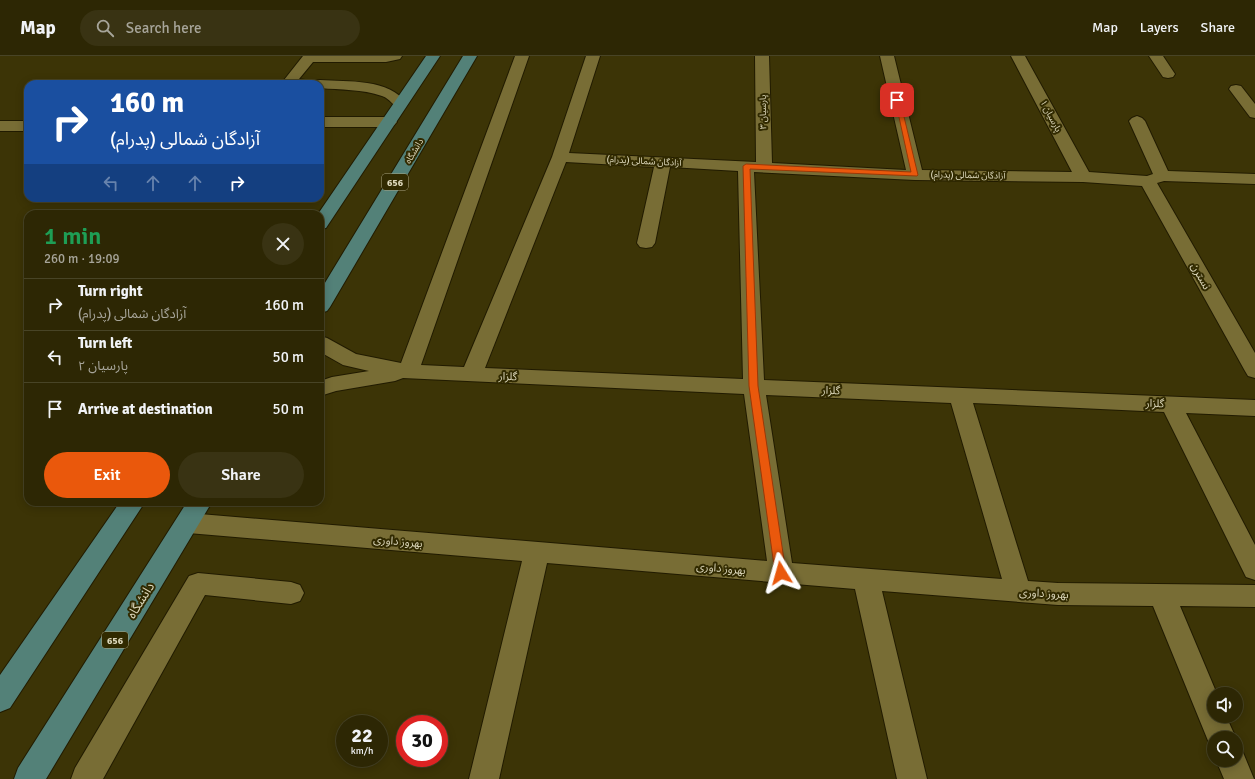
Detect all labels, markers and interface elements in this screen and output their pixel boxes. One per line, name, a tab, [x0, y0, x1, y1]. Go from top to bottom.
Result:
search box	[80, 10, 360, 46]
text: Map	[20, 16, 56, 40]
icon: search	[94, 17, 116, 39]
text: Search here	[126, 19, 201, 37]
text: Map	[1092, 19, 1118, 36]
text: Layers	[1140, 19, 1179, 36]
text: Share	[1201, 19, 1235, 36]
pin	[880, 83, 914, 117]
text: 160 m	[110, 86, 184, 120]
icon: arrive	[886, 89, 908, 111]
street label: پارسیان ۳	[758, 94, 769, 129]
icon: right	[44, 96, 96, 148]
street label: پارسیان ۱	[1037, 98, 1064, 134]
text: آزادگان شمالی (پدرام)	[110, 128, 260, 150]
street label: دانشگاه	[403, 137, 426, 166]
street label: آزادگان شمالی (پدرام)	[606, 154, 682, 170]
street label: آزادگان شمالی (پدرام)	[930, 169, 1006, 183]
icon: left	[100, 172, 122, 194]
icon: ahead	[142, 172, 164, 194]
icon: ahead	[184, 172, 206, 194]
icon: right	[226, 172, 248, 194]
road number: 656	[382, 174, 408, 190]
text: 1 min	[44, 221, 101, 251]
button: close	[262, 223, 304, 265]
text: 260 m · 19:09	[44, 251, 120, 267]
street label: نسترن	[1188, 261, 1213, 292]
text: Turn right	[78, 282, 143, 300]
icon: right	[44, 294, 66, 316]
text: 160 m	[264, 296, 304, 314]
text: آزادگان شمالی (پدرام)	[78, 306, 186, 322]
text: Turn left	[78, 334, 132, 352]
icon: left	[44, 346, 66, 368]
text: 50 m	[273, 348, 304, 366]
text: پارسیان ۲	[78, 358, 128, 374]
street label: گلزار	[497, 370, 518, 383]
street label: گلزار	[820, 384, 841, 397]
street label: گلزار	[1144, 397, 1165, 410]
icon: arrive	[44, 398, 66, 420]
text: Arrive at destination	[78, 400, 213, 418]
text: 50 m	[273, 400, 304, 418]
button: Exit	[44, 452, 170, 498]
button: Share	[178, 452, 304, 498]
street label: بهروز داوری	[373, 533, 423, 550]
position arrow	[760, 552, 802, 594]
street label: بهروز داوری	[696, 560, 746, 577]
street label: دانشگاه	[124, 580, 158, 622]
street label: بهروز داوری	[1019, 586, 1069, 601]
road number: 656	[102, 632, 128, 648]
map controls	[1207, 687, 1243, 767]
button: sound	[1207, 687, 1243, 723]
speed limit sign: 30	[396, 715, 448, 767]
text: 22	[351, 723, 373, 748]
button: search	[1207, 731, 1243, 767]
text: km/h	[351, 745, 373, 757]

